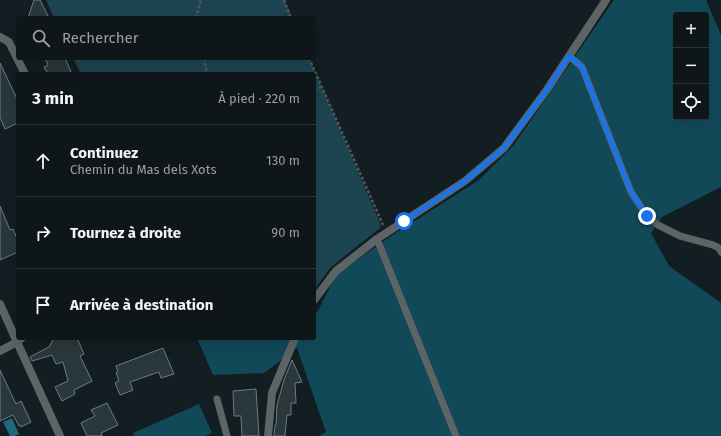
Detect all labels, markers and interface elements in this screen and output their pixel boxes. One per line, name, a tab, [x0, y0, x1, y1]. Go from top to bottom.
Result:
map controls	[673, 12, 709, 120]
button: +	[673, 12, 709, 48]
search box	[16, 16, 316, 60]
icon: search	[30, 27, 52, 49]
text: Rechercher	[62, 29, 138, 47]
button: −	[673, 48, 709, 84]
button: locate	[673, 84, 709, 120]
text: 3 min	[32, 88, 74, 109]
text: À pied · 220 m	[218, 91, 300, 106]
text: Continuez	[70, 144, 138, 162]
icon: ahead	[32, 150, 54, 172]
text: 130 m	[266, 153, 300, 168]
text: Chemin du Mas dels Xots	[70, 162, 216, 177]
route end	[638, 207, 656, 225]
route start	[395, 212, 413, 230]
icon: right	[32, 222, 54, 244]
text: Tournez à droite	[70, 224, 181, 242]
text: 90 m	[271, 225, 300, 240]
icon: arrive	[32, 294, 54, 316]
text: Arrivée à destination	[70, 296, 213, 314]

